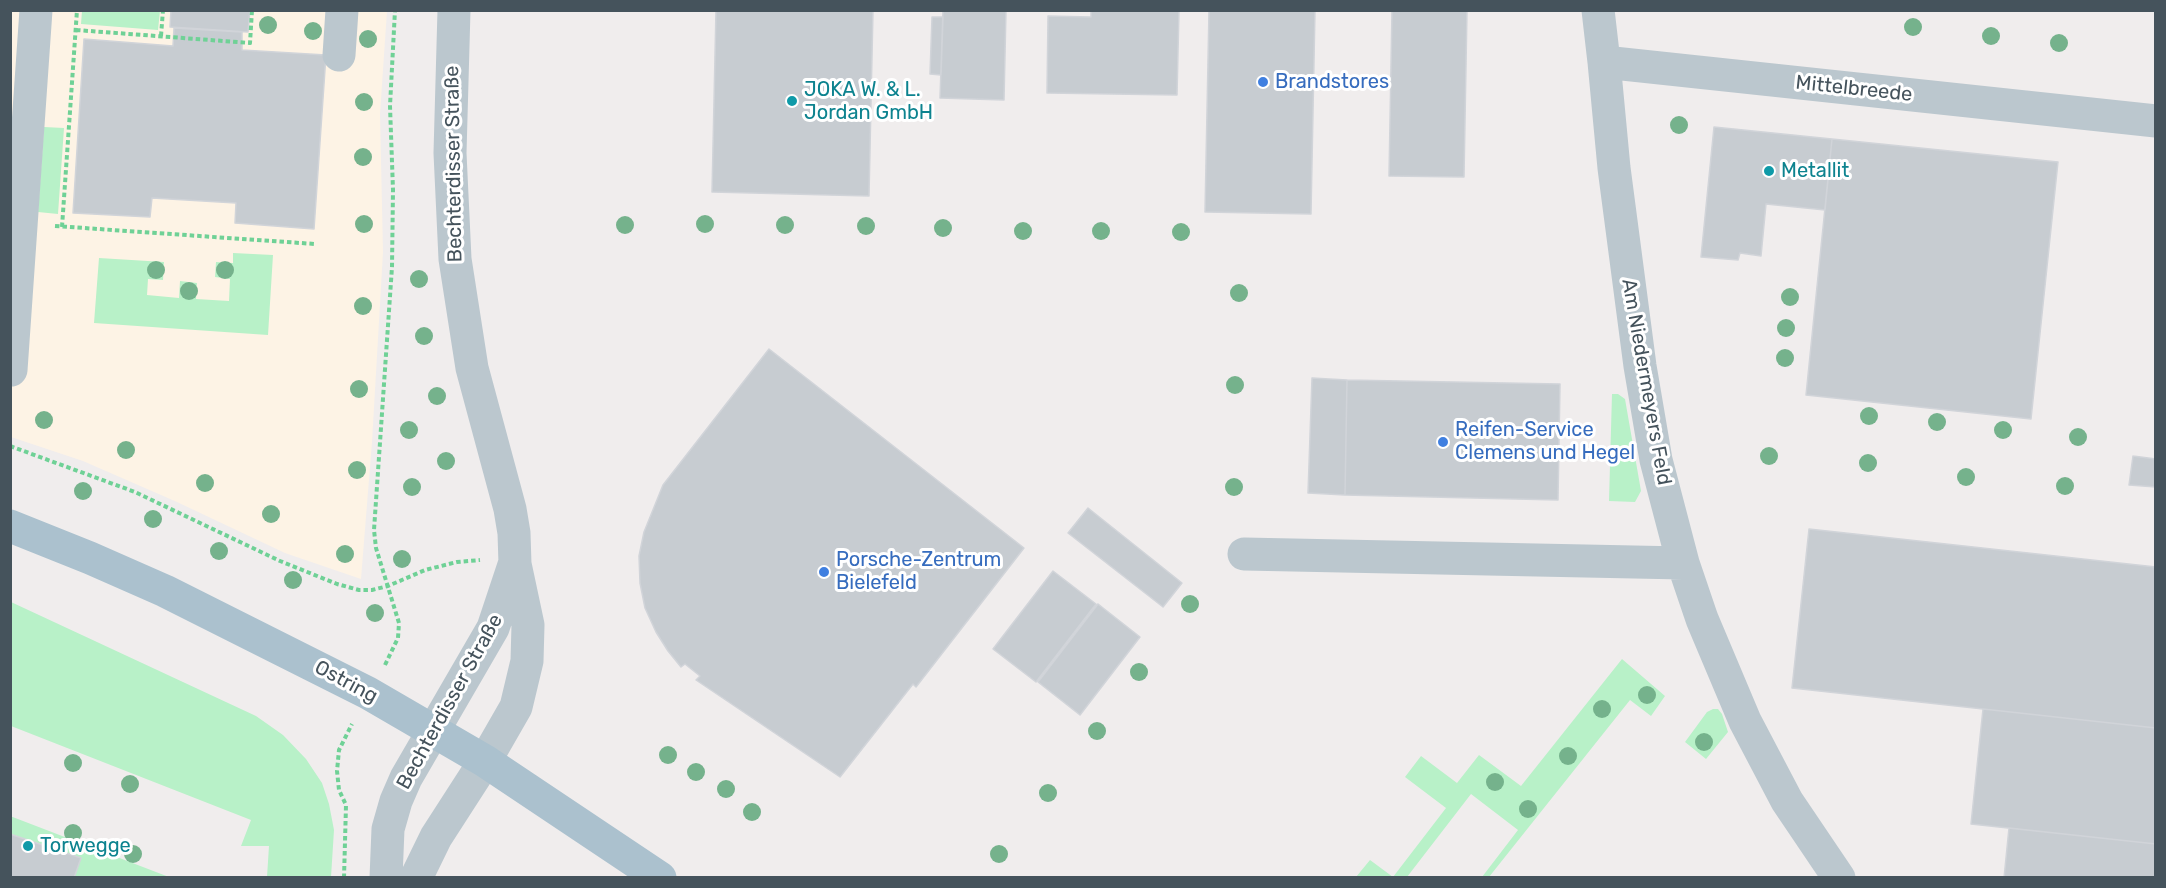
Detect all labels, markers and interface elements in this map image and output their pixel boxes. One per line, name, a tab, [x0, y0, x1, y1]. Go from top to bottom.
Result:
street label: Bechterdisser Straße	[440, 66, 468, 262]
place label: Brandstores	[1275, 70, 1389, 94]
street label: Mittelbreede	[1794, 71, 1914, 107]
marker: Brandstores	[1256, 75, 1270, 89]
place label: JOKA W. & L. Jordan GmbH	[804, 78, 933, 125]
marker: JOKA W. & L. Jordan GmbH	[785, 94, 799, 108]
place label: Metallit	[1781, 159, 1849, 183]
marker: Metallit	[1762, 164, 1776, 178]
street label: Am Niedermeyers Feld	[1616, 277, 1676, 487]
place label: Reifen-Service Clemens und Hegel	[1455, 418, 1635, 465]
marker: Reifen-Service Clemens und Hegel	[1436, 435, 1450, 449]
place label: Porsche-Zentrum Bielefeld	[836, 548, 1001, 595]
marker: Porsche-Zentrum Bielefeld	[817, 565, 831, 579]
street label: Bechterdisser Straße	[392, 610, 508, 794]
street label: Ostring	[310, 655, 382, 709]
place label: Torwegge	[40, 834, 131, 858]
marker: Torwegge	[21, 839, 35, 853]

